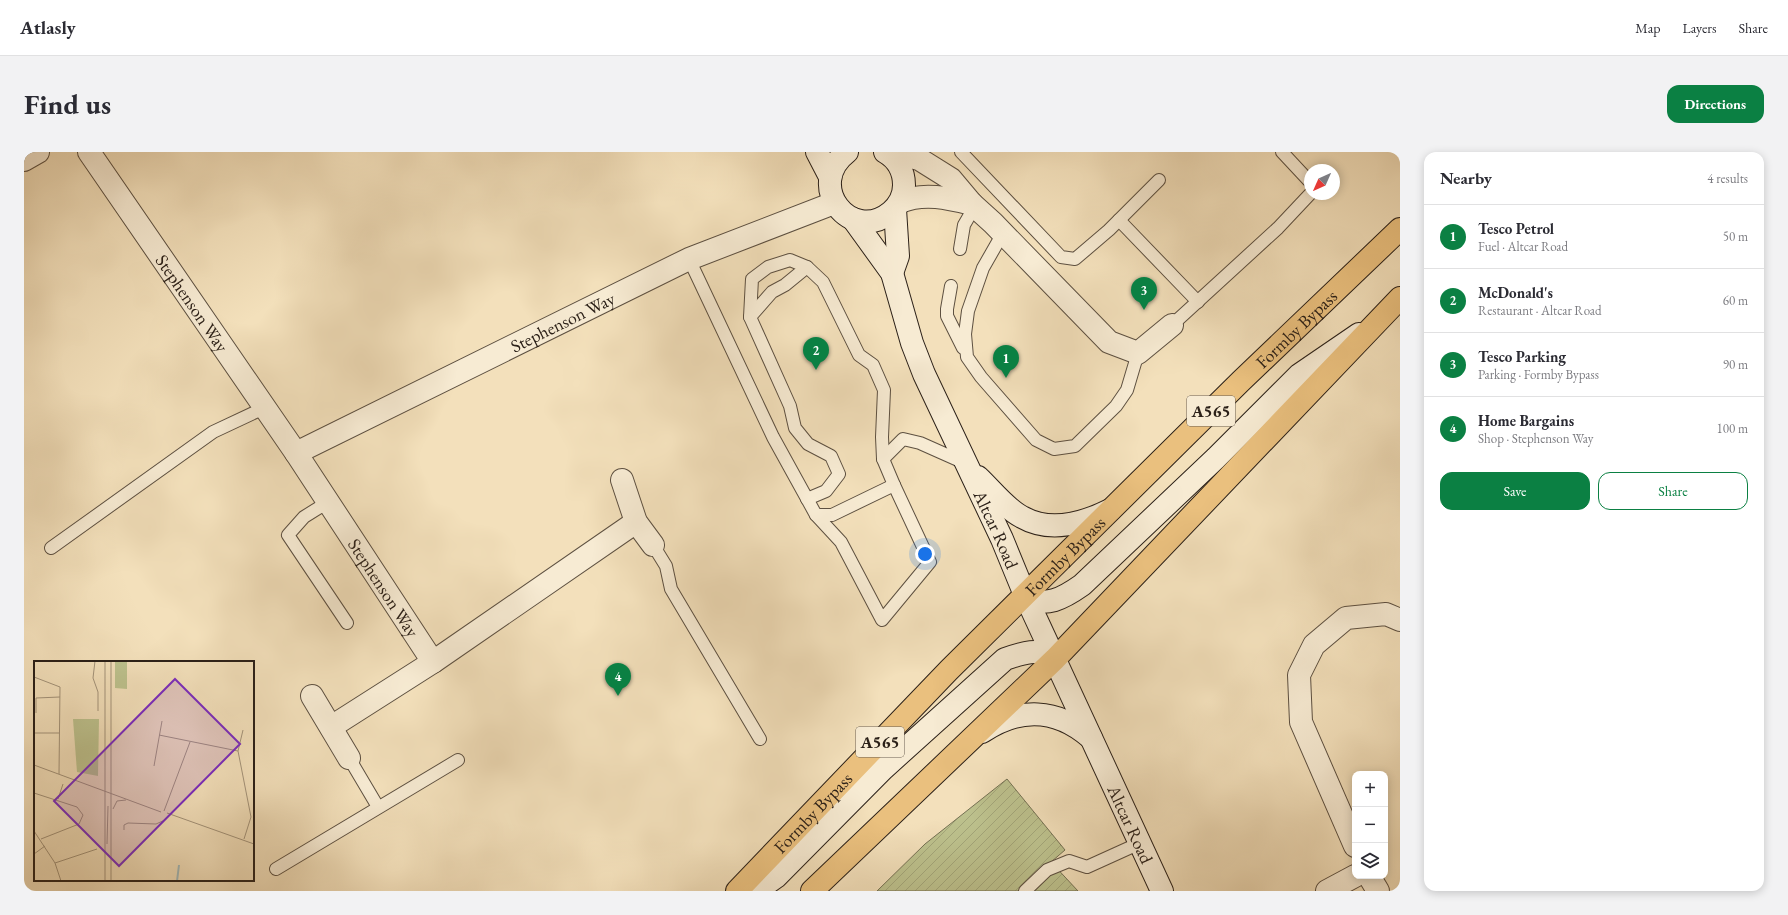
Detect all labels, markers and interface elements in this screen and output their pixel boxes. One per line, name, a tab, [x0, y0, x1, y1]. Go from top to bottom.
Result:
text: Atlasly	[20, 15, 76, 40]
text: Map	[1635, 19, 1660, 37]
text: Layers	[1682, 19, 1717, 37]
text: Share	[1739, 19, 1768, 37]
button: Directions	[1667, 85, 1764, 123]
text: Find us	[24, 86, 111, 122]
north arrow	[1304, 164, 1340, 200]
text: Nearby	[1440, 167, 1492, 189]
text: 4 results	[1707, 170, 1748, 187]
text: Tesco Petrol	[1478, 219, 1554, 238]
text: 1	[1450, 228, 1456, 245]
text: 50 m	[1723, 228, 1748, 245]
text: Fuel · Altcar Road	[1478, 238, 1568, 255]
street label: Stephenson Way	[151, 250, 234, 356]
pin: 3	[1131, 277, 1157, 310]
text: McDonald's	[1478, 283, 1553, 302]
street label: Formby Bypass	[1250, 284, 1342, 373]
street label: Stephenson Way	[506, 286, 618, 357]
text: 2	[1450, 292, 1456, 309]
text: 60 m	[1723, 292, 1748, 309]
text: Restaurant · Altcar Road	[1478, 302, 1602, 319]
pin: 2	[803, 337, 829, 370]
pin: 1	[993, 345, 1019, 378]
text: Tesco Parking	[1478, 347, 1566, 366]
text: 3	[1450, 356, 1456, 373]
text: 90 m	[1723, 356, 1748, 373]
text: Parking · Formby Bypass	[1478, 366, 1599, 383]
road number: A565	[1187, 396, 1235, 426]
text: Home Bargains	[1478, 411, 1574, 430]
text: 4	[1450, 420, 1456, 437]
text: 100 m	[1717, 420, 1748, 437]
text: Shop · Stephenson Way	[1478, 430, 1594, 447]
button: Save	[1440, 472, 1590, 510]
button: Share	[1598, 472, 1748, 510]
street label: Altcar Road	[968, 485, 1025, 573]
street label: Formby Bypass	[1020, 511, 1110, 600]
street label: Stephenson Way	[343, 534, 425, 641]
your location	[915, 544, 935, 564]
inset map	[34, 661, 254, 881]
pin: 4	[605, 663, 631, 696]
road number: A565	[856, 727, 904, 757]
street label: Formby Bypass	[768, 767, 857, 858]
map controls	[1352, 771, 1388, 879]
button: +	[1352, 771, 1388, 807]
street label: Altcar Road	[1102, 780, 1159, 868]
button: −	[1352, 807, 1388, 843]
button: layers	[1352, 843, 1388, 879]

